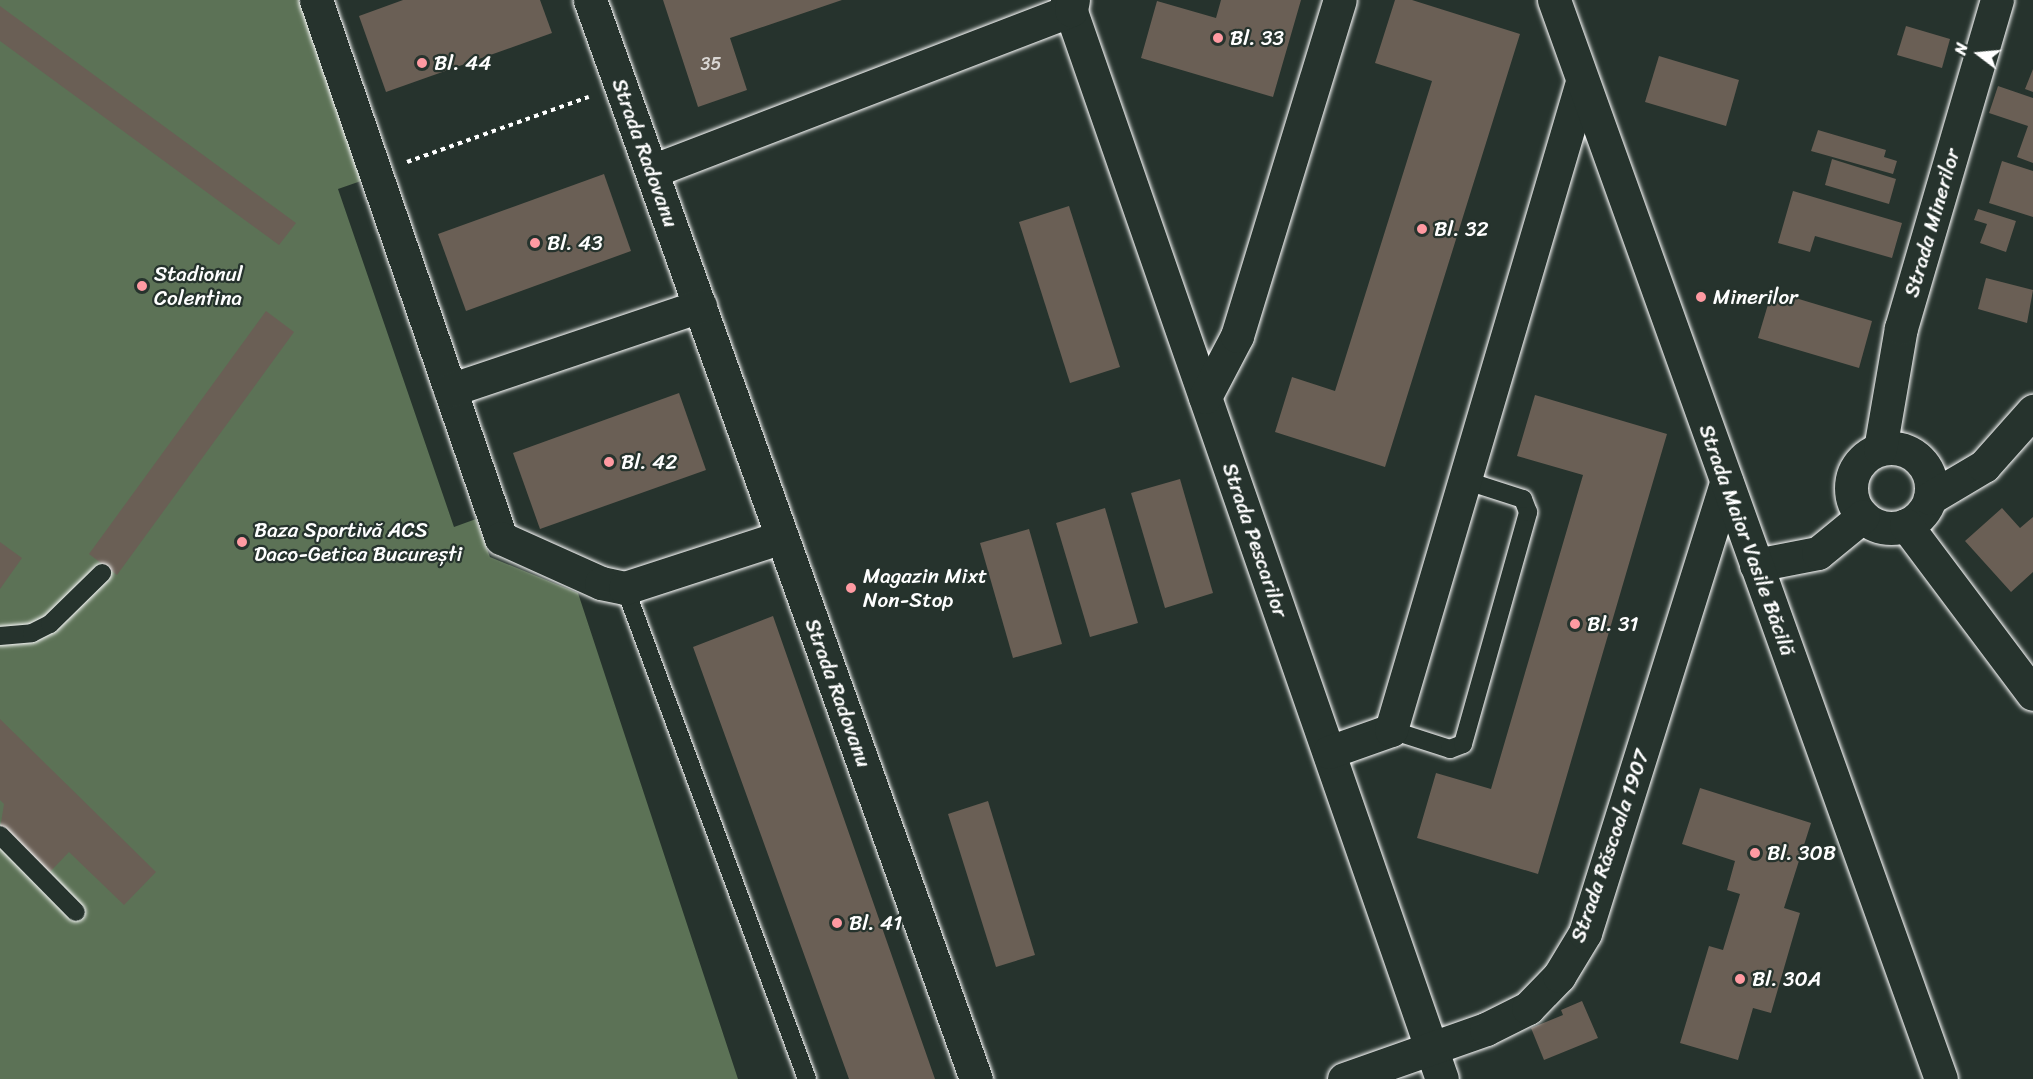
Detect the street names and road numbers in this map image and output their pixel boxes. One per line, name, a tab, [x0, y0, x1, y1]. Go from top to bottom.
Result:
street label: Strada Radovanu	[606, 75, 684, 231]
street label: Strada Minerilor	[1899, 146, 1965, 300]
street label: Strada Maior Vasile Băcilă	[1694, 422, 1800, 658]
street label: Strada Pescarilor	[1217, 459, 1293, 621]
street label: Strada Radovanu	[799, 615, 877, 771]
street label: Strada Răscoala 1907	[1565, 746, 1655, 946]

